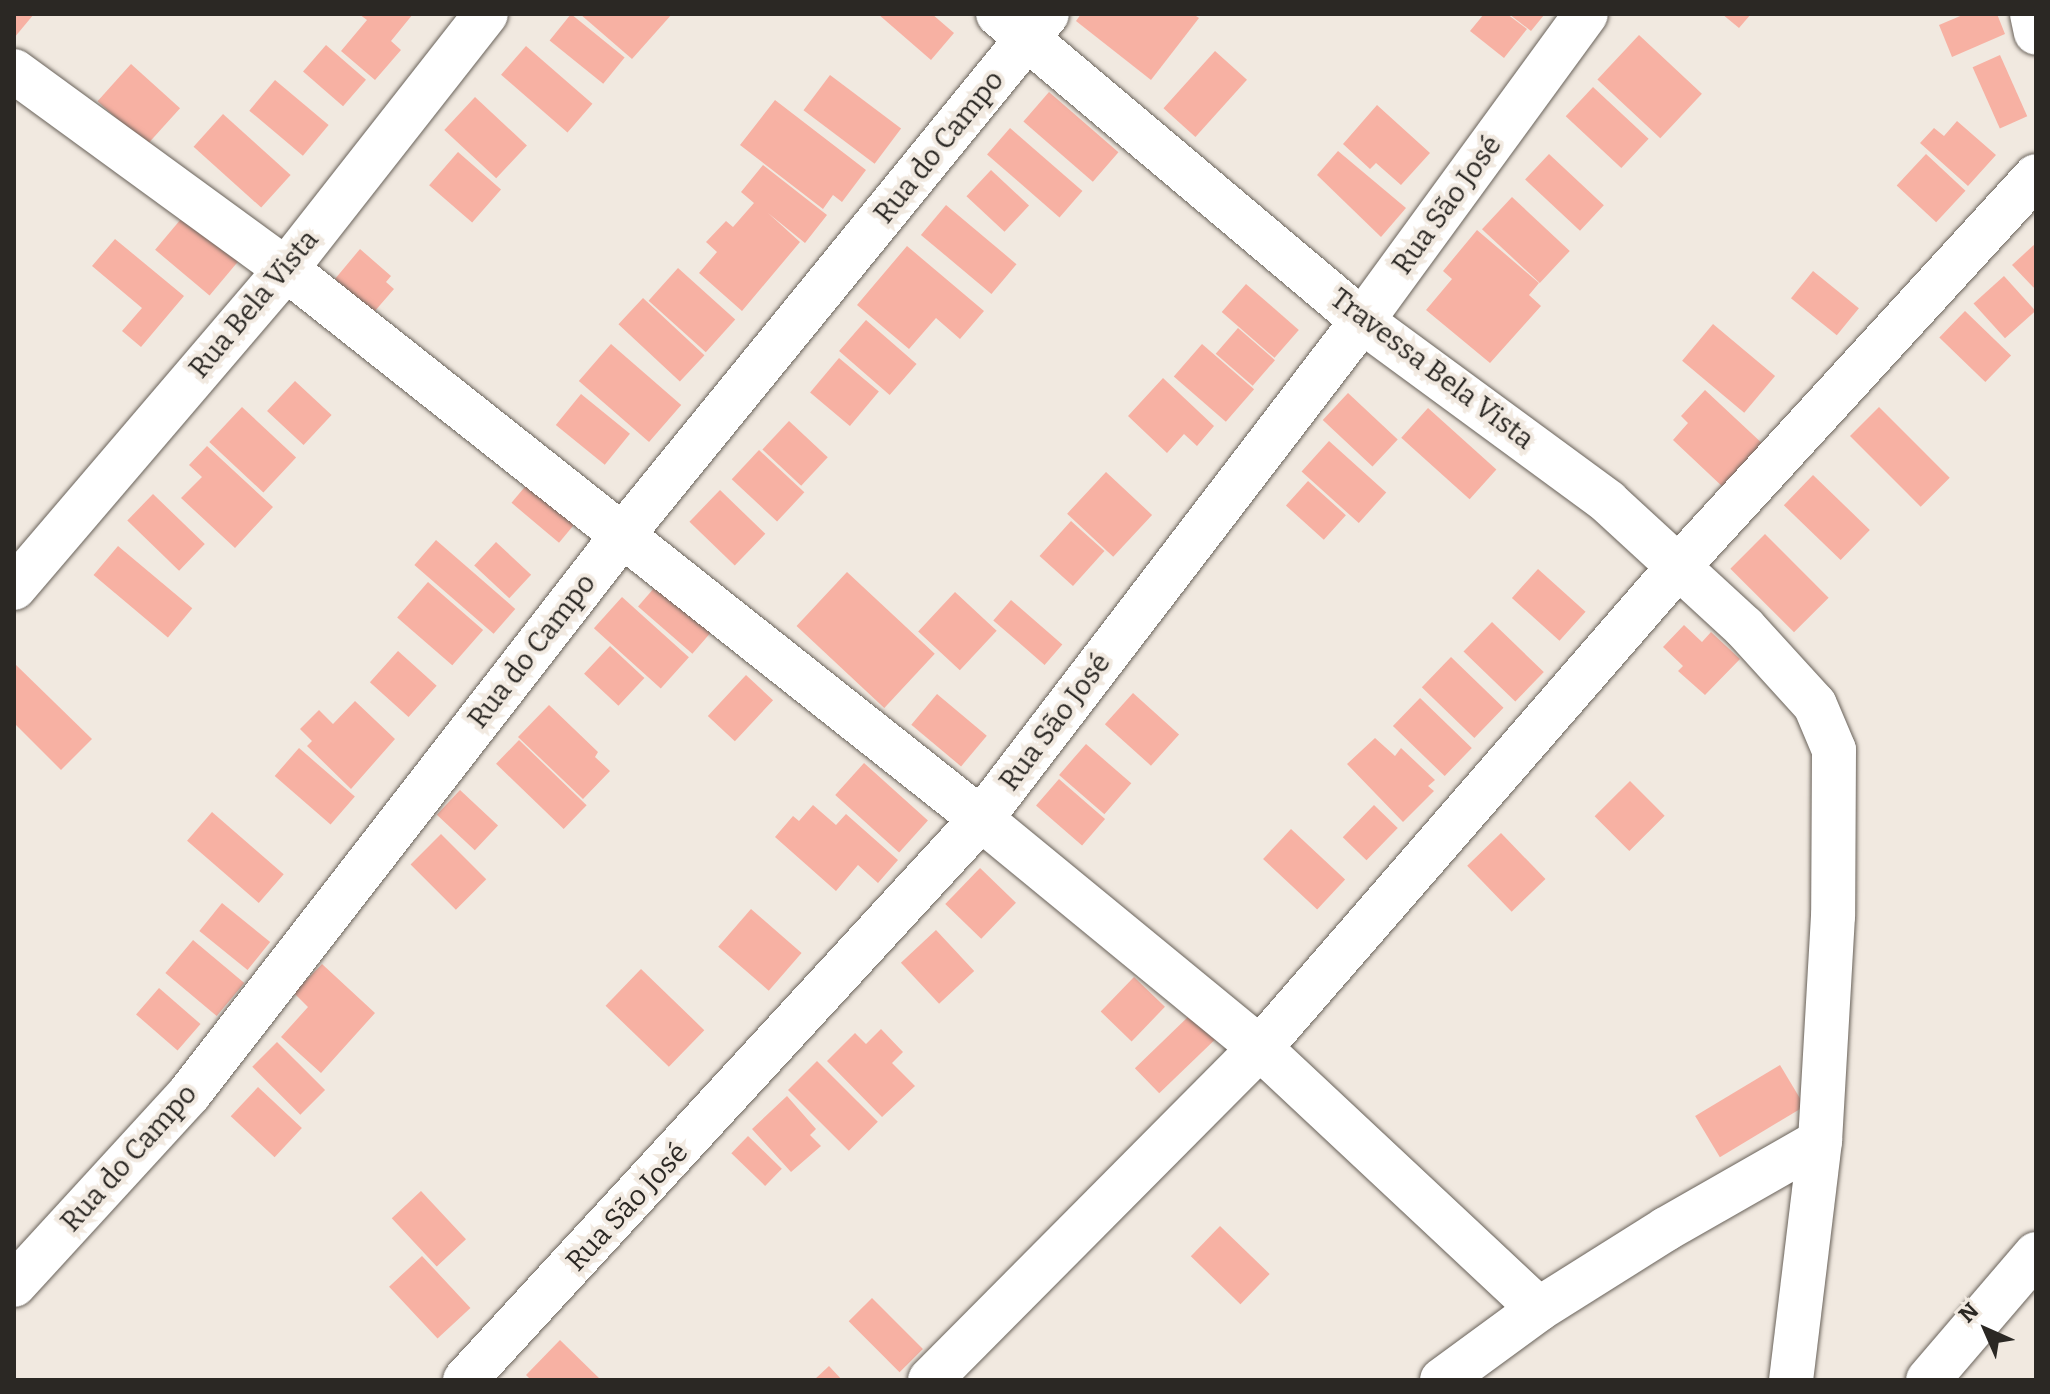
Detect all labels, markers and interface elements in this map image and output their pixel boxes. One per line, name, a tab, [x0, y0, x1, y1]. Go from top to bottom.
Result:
street label: Rua do Campo	[867, 64, 1011, 230]
street label: Rua São José	[1385, 129, 1509, 281]
street label: Rua Bela Vista	[182, 223, 326, 385]
street label: Travessa Bela Vista	[1324, 282, 1540, 456]
street label: Rua do Campo	[461, 567, 603, 735]
street label: Rua São José	[992, 647, 1118, 797]
street label: Rua do Campo	[54, 1077, 204, 1239]
street label: Rua São José	[559, 1136, 695, 1278]
north arrow	[1946, 1290, 2026, 1370]
text: N	[1953, 1297, 1984, 1328]

